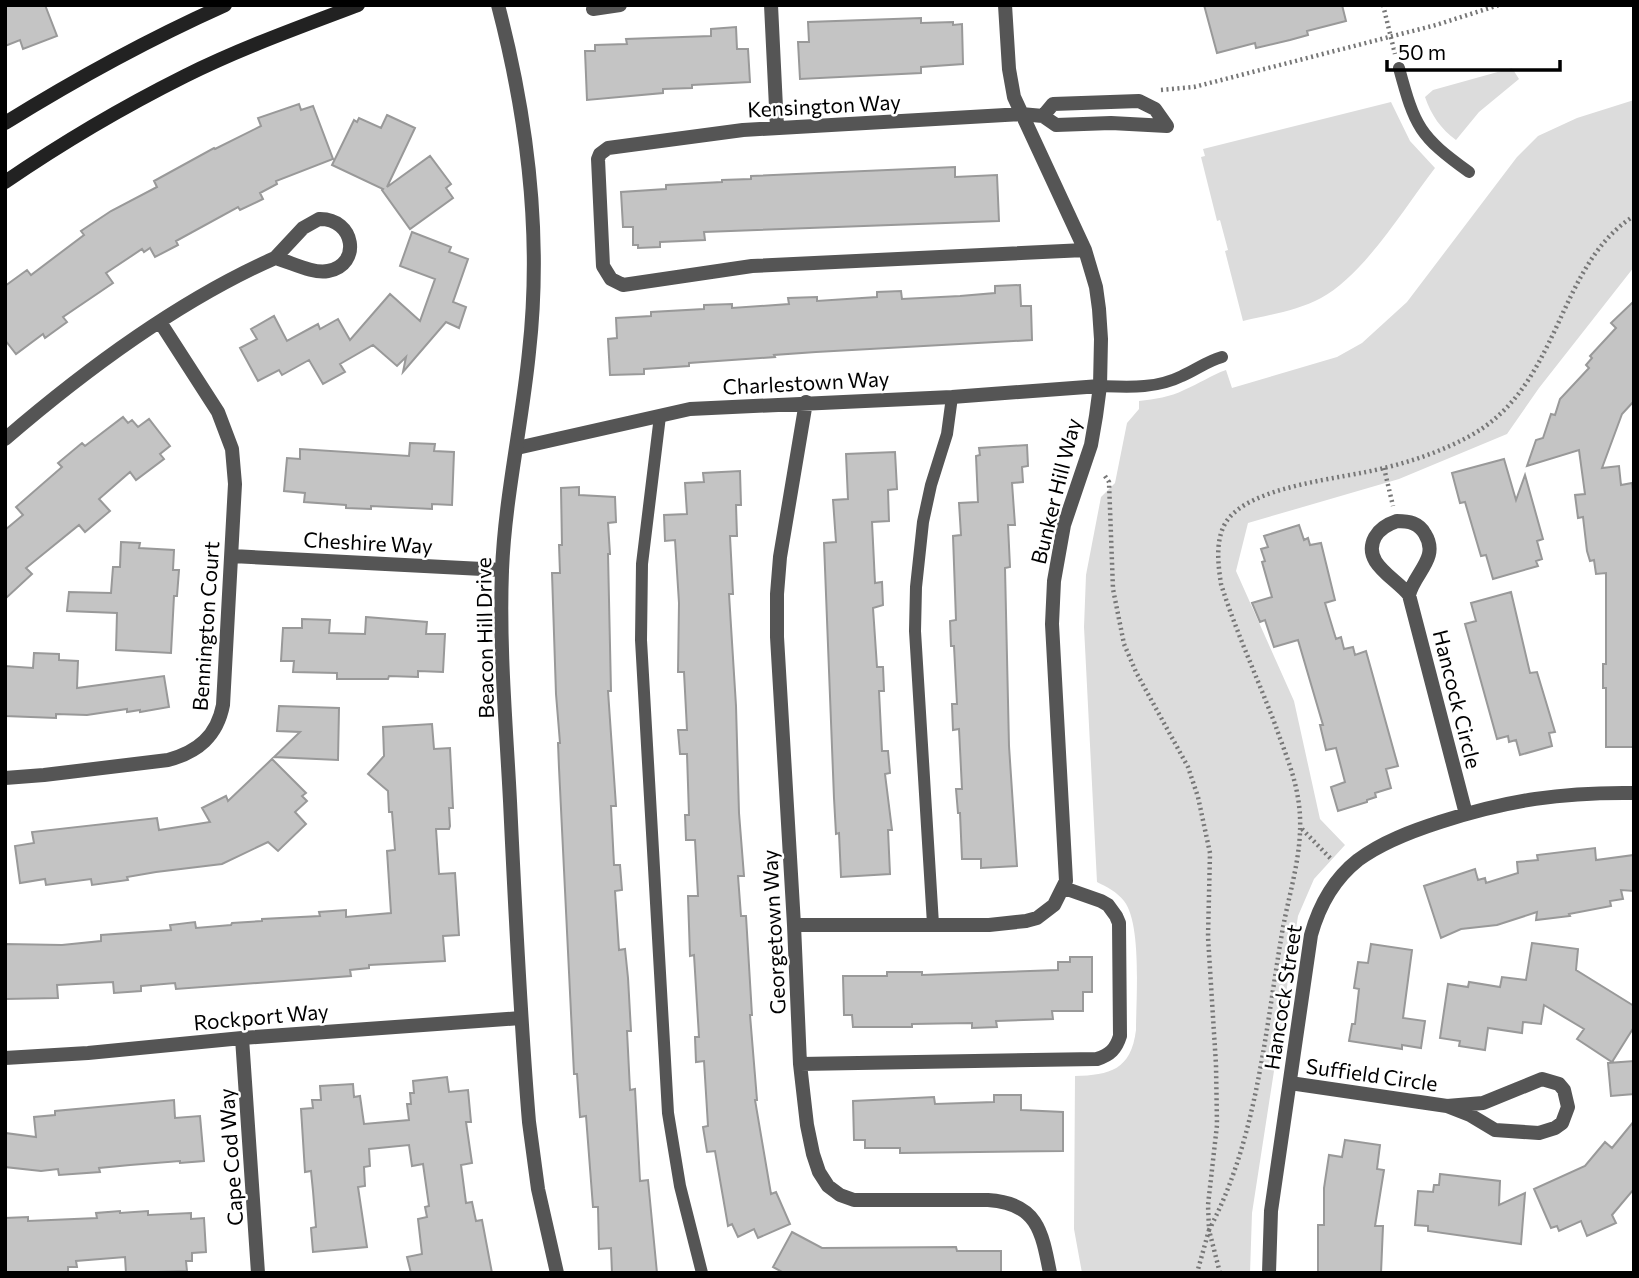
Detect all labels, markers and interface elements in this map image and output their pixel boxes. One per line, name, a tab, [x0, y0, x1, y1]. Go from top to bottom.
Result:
scale bar	[1387, 28, 1560, 72]
text: 50 m	[1398, 39, 1446, 64]
street label: Kensington Way	[747, 88, 902, 122]
street label: Charlestown Way	[722, 365, 890, 399]
street label: Bunker Hill Way	[1025, 415, 1085, 567]
street label: Cheshire Way	[303, 526, 433, 558]
street label: Bennington Court	[187, 540, 223, 712]
street label: Beacon Hill Drive	[470, 557, 498, 719]
street label: Hancock Circle	[1429, 627, 1487, 771]
street label: Georgetown Way	[756, 849, 790, 1015]
street label: Hancock Street	[1258, 923, 1306, 1071]
street label: Rockport Way	[192, 998, 330, 1034]
street label: Suffield Circle	[1305, 1052, 1439, 1096]
street label: Cape Cod Way	[213, 1087, 247, 1227]

